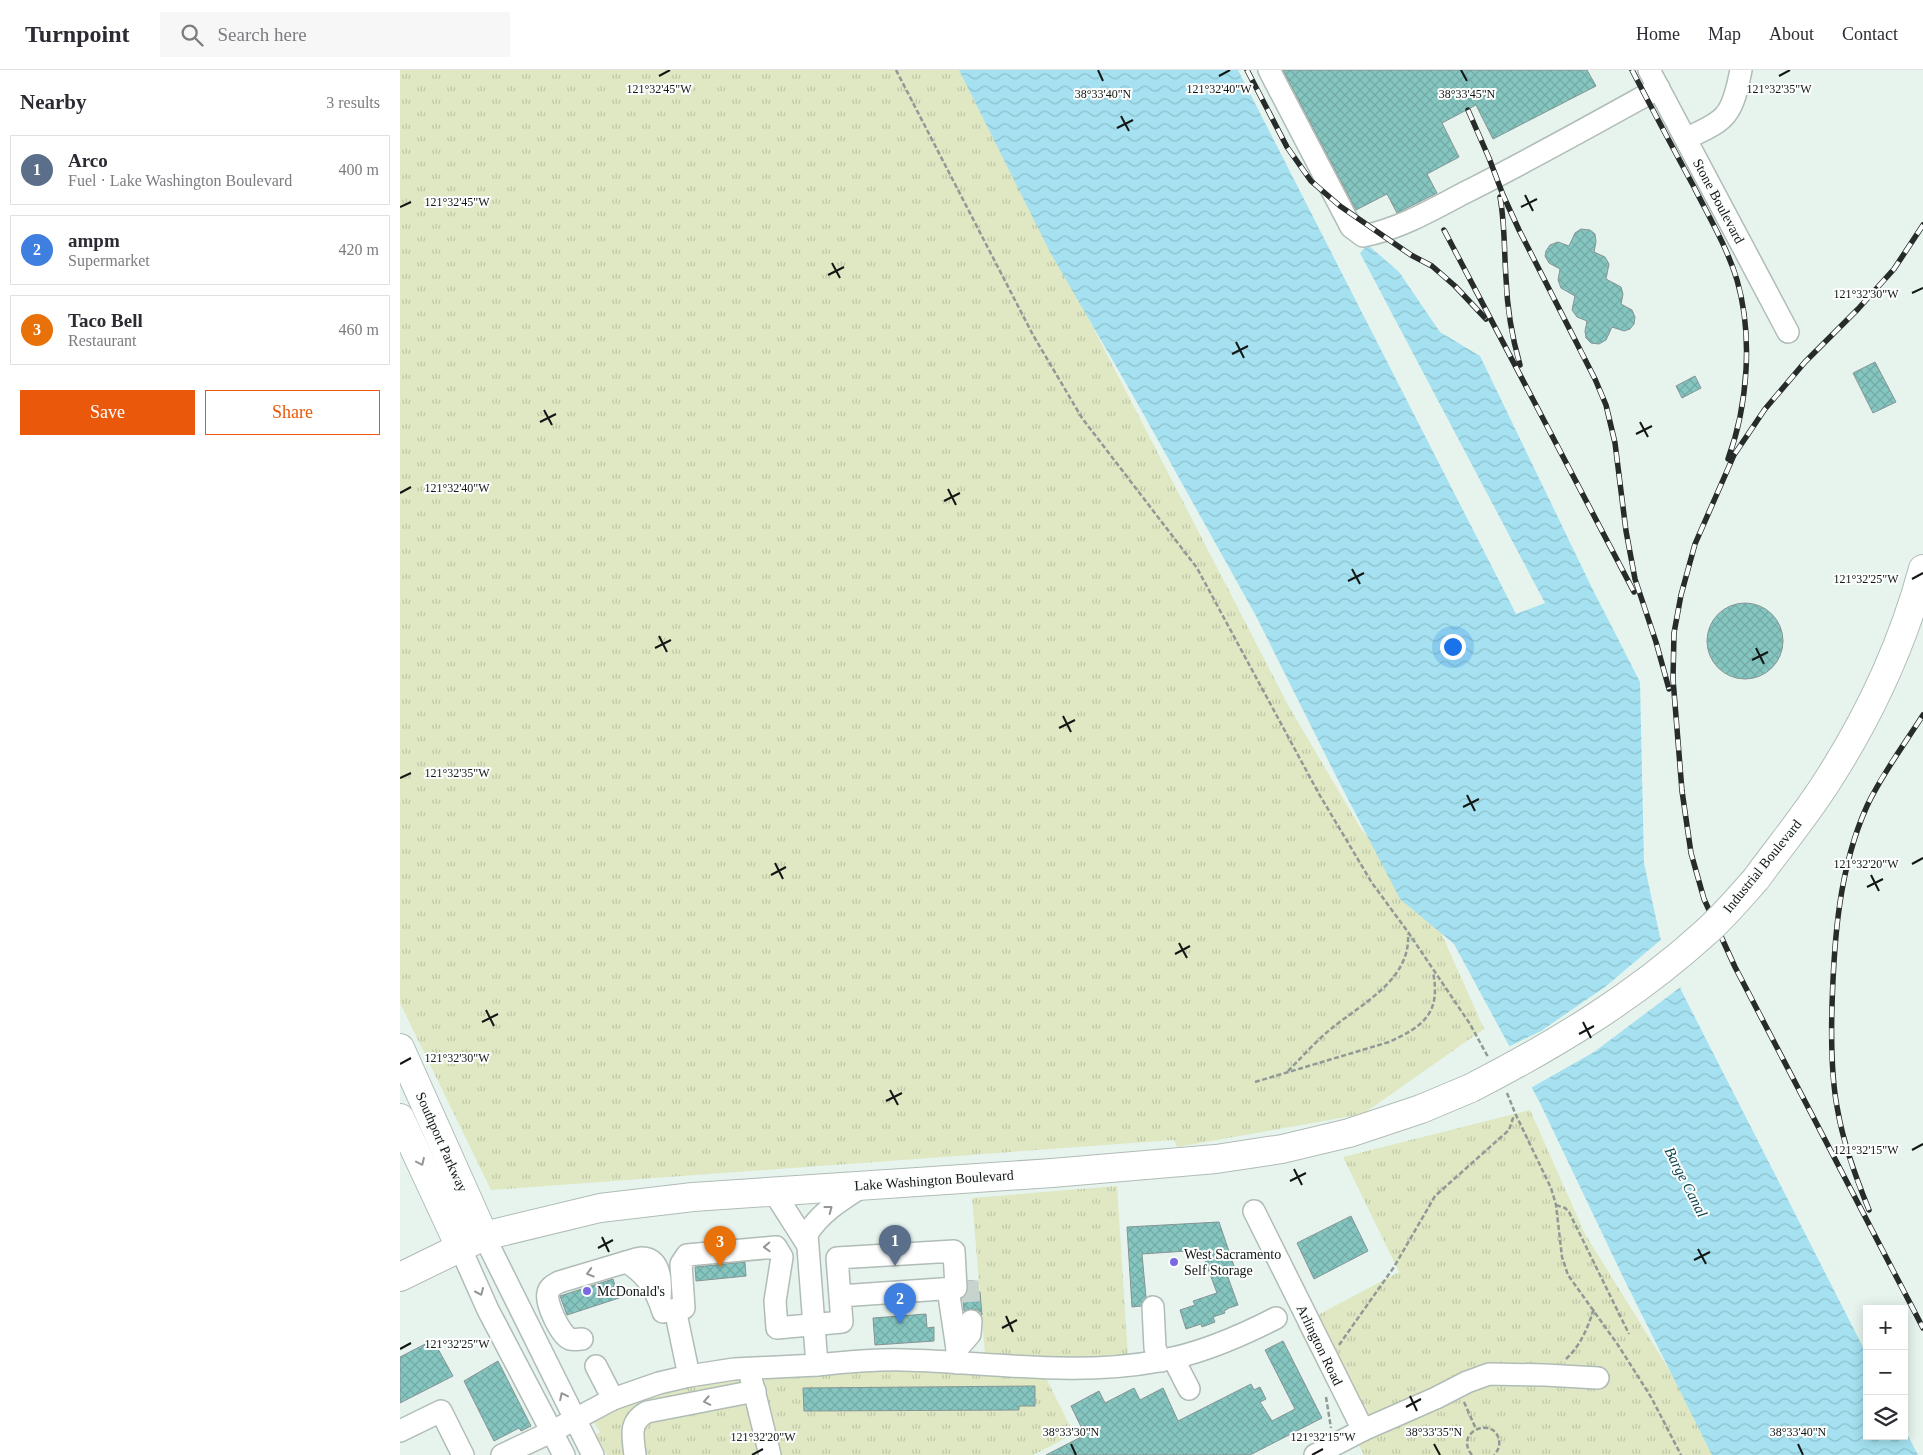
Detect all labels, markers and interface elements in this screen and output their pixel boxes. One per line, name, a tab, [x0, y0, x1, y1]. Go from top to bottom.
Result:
search box	[160, 12, 510, 57]
text: Turnpoint	[25, 21, 130, 47]
icon: search	[178, 21, 206, 49]
text: Search here	[218, 24, 307, 45]
text: Home	[1636, 24, 1680, 44]
text: Map	[1708, 24, 1741, 44]
text: About	[1769, 24, 1814, 44]
text: Contact	[1842, 24, 1898, 44]
text: 121°32'45"W	[626, 82, 692, 96]
text: 121°32'40"W	[1186, 82, 1252, 96]
text: 121°32'35"W	[1746, 82, 1812, 96]
text: 38°33'40"N	[1075, 87, 1132, 101]
text: 38°33'45"N	[1439, 87, 1496, 101]
text: Nearby	[20, 90, 87, 114]
text: 3 results	[326, 94, 380, 111]
text: Arco	[68, 150, 108, 171]
street label: Stone Boulevard	[1690, 156, 1747, 246]
text: 1	[33, 161, 41, 178]
text: 400 m	[339, 161, 379, 178]
text: Fuel · Lake Washington Boulevard	[68, 172, 292, 189]
text: 121°32'45"W	[424, 195, 490, 209]
text: ampm	[68, 230, 120, 251]
text: 2	[33, 241, 41, 258]
text: 420 m	[339, 241, 379, 258]
text: Supermarket	[68, 252, 150, 269]
text: 121°32'30"W	[1833, 287, 1899, 301]
text: Taco Bell	[68, 310, 143, 331]
text: 3	[33, 321, 41, 338]
text: 460 m	[339, 321, 379, 338]
text: Restaurant	[68, 332, 136, 349]
button: Save	[20, 390, 195, 435]
button: Share	[205, 390, 380, 435]
text: 121°32'40"W	[424, 481, 490, 495]
text: 121°32'25"W	[1833, 572, 1899, 586]
your location	[1440, 634, 1466, 660]
text: 121°32'35"W	[424, 766, 490, 780]
street label: Industrial Boulevard	[1720, 817, 1805, 916]
text: 121°32'20"W	[1833, 857, 1899, 871]
text: 121°32'30"W	[424, 1051, 490, 1065]
street label: Southport Parkway	[413, 1090, 470, 1194]
text: 121°32'15"W	[1833, 1143, 1899, 1157]
water label: Barge Canal	[1661, 1144, 1711, 1220]
one-way arrow	[414, 1157, 424, 1166]
street label: Lake Washington Boulevard	[854, 1167, 1014, 1194]
one-way arrow	[823, 1206, 833, 1215]
pin: 1	[879, 1225, 911, 1266]
pin: 3	[704, 1226, 736, 1267]
one-way arrow	[762, 1242, 770, 1253]
place label: West Sacramento Self Storage	[1184, 1247, 1281, 1278]
marker: West Sacramento Self Storage	[1168, 1256, 1180, 1268]
one-way arrow	[586, 1268, 594, 1278]
pin: 2	[884, 1283, 916, 1324]
place label: McDonald's	[597, 1284, 665, 1299]
marker: McDonald's	[581, 1285, 593, 1297]
one-way arrow	[474, 1287, 485, 1296]
street label: Arlington Road	[1294, 1303, 1345, 1388]
map controls	[1863, 1305, 1908, 1440]
button: +	[1863, 1305, 1908, 1350]
text: 121°32'25"W	[424, 1337, 490, 1351]
button: −	[1863, 1350, 1908, 1395]
one-way arrow	[559, 1392, 569, 1401]
one-way arrow	[703, 1395, 711, 1405]
button: layers	[1863, 1395, 1908, 1440]
text: 38°33'30"N	[1043, 1425, 1100, 1439]
text: 38°33'35"N	[1406, 1425, 1463, 1439]
text: 38°33'40"N	[1770, 1425, 1827, 1439]
text: 121°32'20"W	[730, 1430, 796, 1444]
text: 121°32'15"W	[1290, 1430, 1356, 1444]

